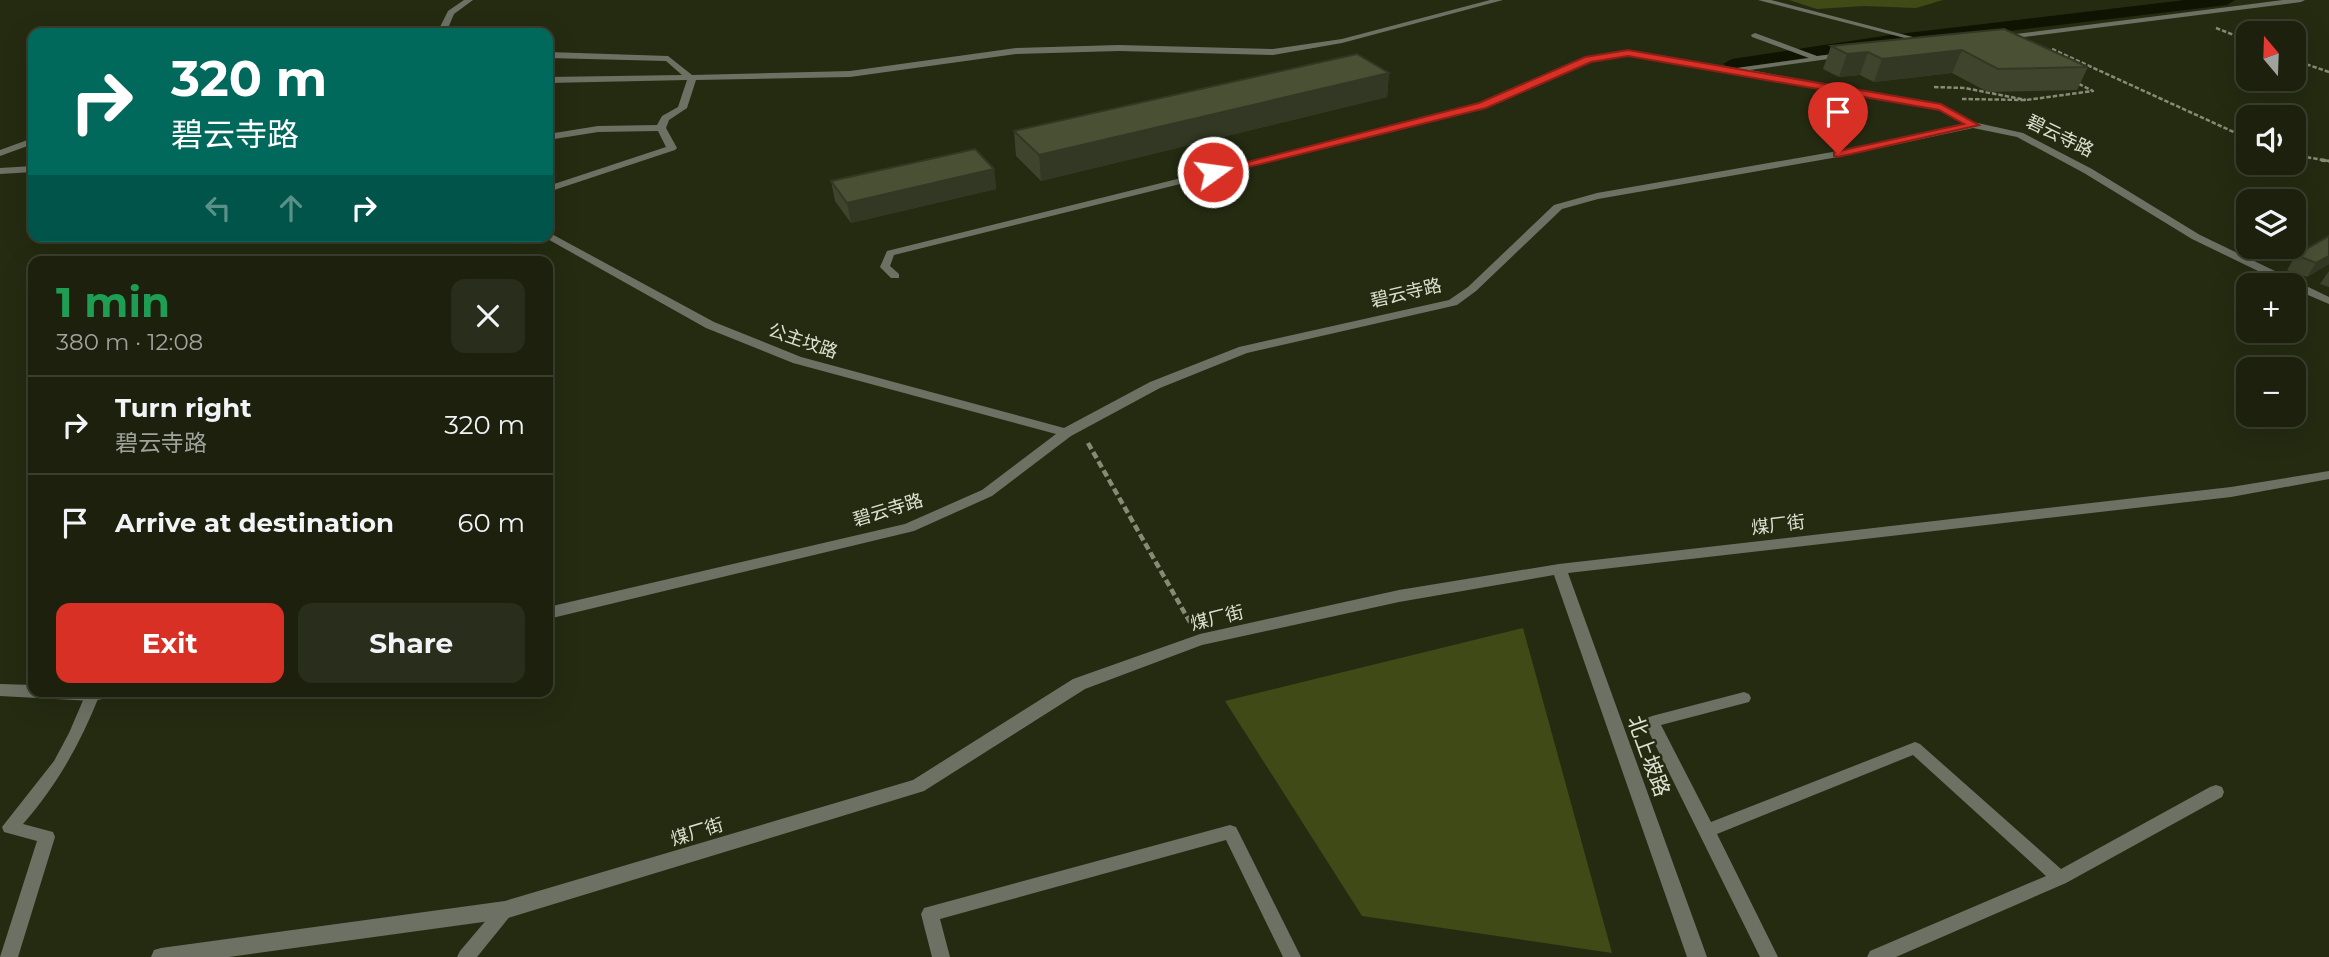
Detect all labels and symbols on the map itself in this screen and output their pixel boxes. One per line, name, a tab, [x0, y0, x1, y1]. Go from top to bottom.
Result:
north arrow	[2236, 21, 2306, 91]
pin	[1808, 82, 1868, 154]
street label: 碧云寺路	[2023, 110, 2097, 162]
position arrow	[1176, 135, 1250, 209]
street label: 碧云寺路	[1368, 274, 1444, 312]
street label: 公主坟路	[765, 319, 841, 363]
street label: 碧云寺路	[850, 489, 926, 531]
street label: 煤厂街	[1750, 511, 1806, 539]
street label: 煤厂街	[1188, 601, 1246, 635]
street label: 北上坡路	[1623, 712, 1675, 800]
street label: 煤厂街	[668, 814, 726, 850]

